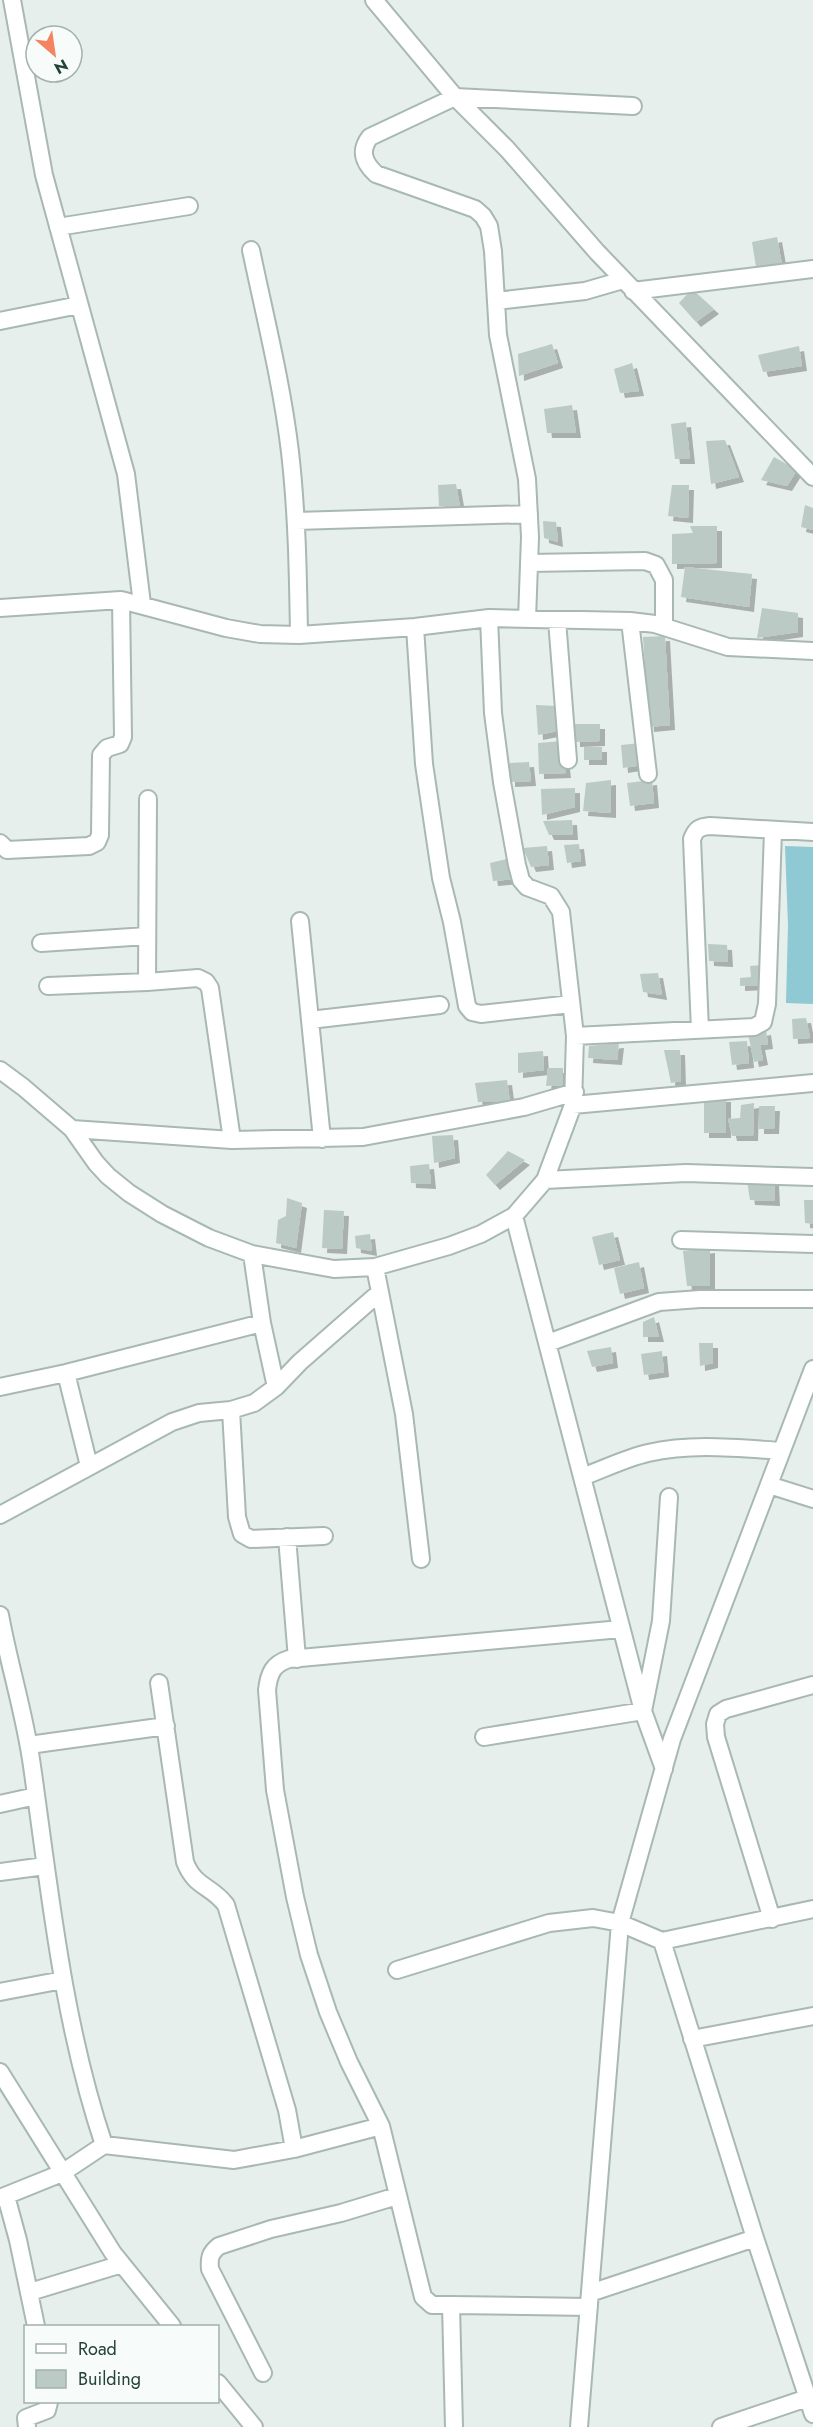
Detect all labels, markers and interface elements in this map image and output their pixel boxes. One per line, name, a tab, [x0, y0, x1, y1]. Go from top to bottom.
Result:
north arrow	[24, 24, 84, 84]
text: N	[50, 54, 72, 80]
legend	[24, 2325, 219, 2403]
text: Road	[78, 2336, 117, 2362]
text: Building	[78, 2366, 141, 2392]

